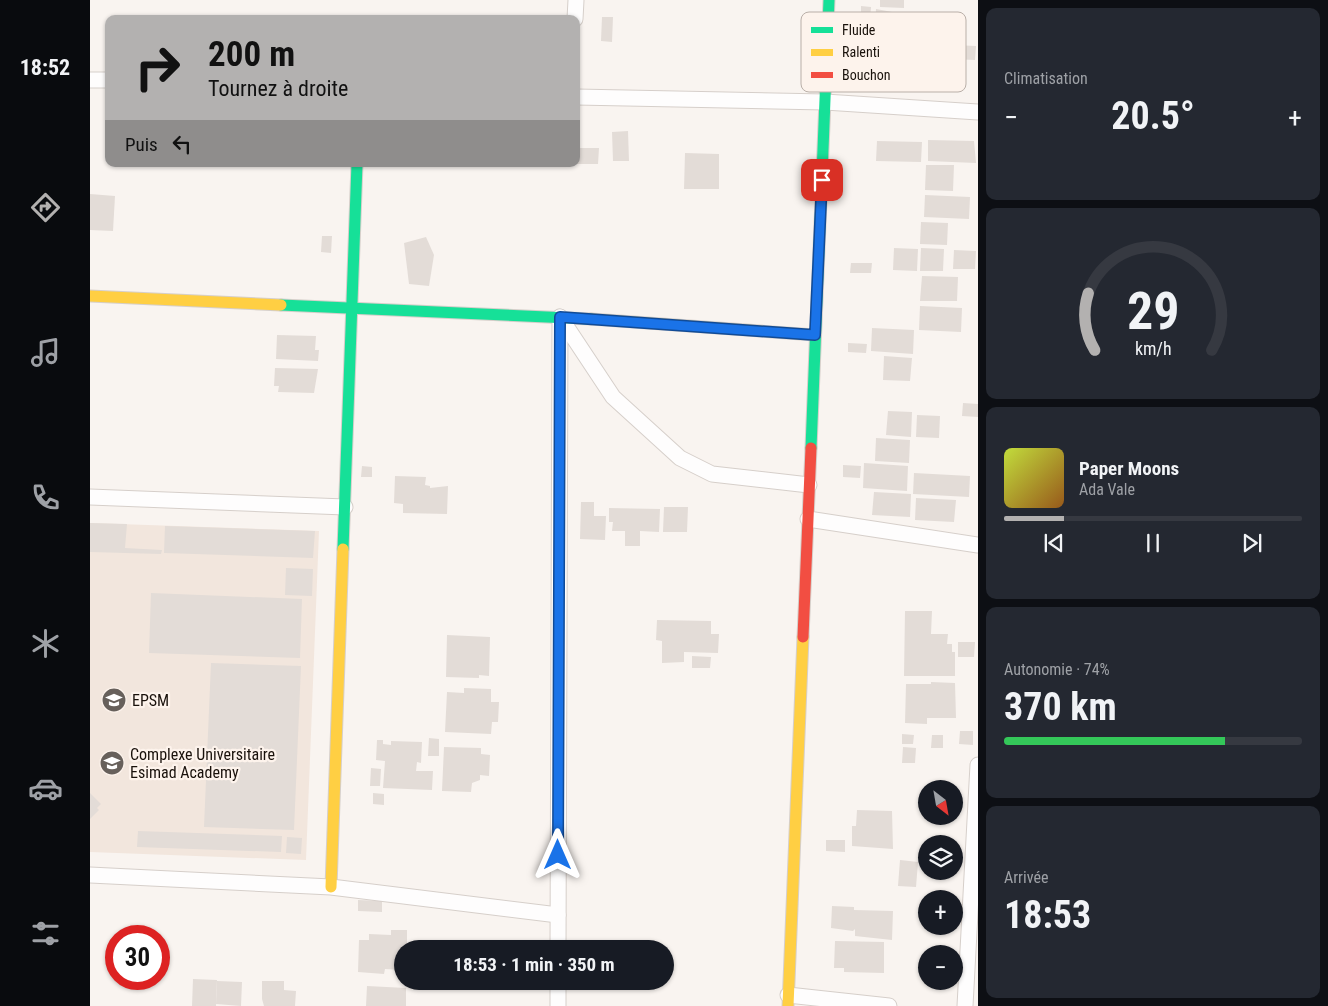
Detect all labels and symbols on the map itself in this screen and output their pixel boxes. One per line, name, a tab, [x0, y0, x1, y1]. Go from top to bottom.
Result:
legend	[801, 12, 966, 92]
text: Fluide	[842, 22, 876, 38]
text: Ralenti	[842, 44, 880, 60]
text: Bouchon	[842, 67, 890, 83]
pin	[801, 159, 843, 201]
school or university icon: EPSM	[101, 687, 127, 713]
place label: EPSM	[132, 691, 169, 710]
place label: Complexe Universitaire Esimad Academy	[130, 745, 275, 782]
school or university icon: Complexe Universitaire Esimad Academy	[99, 750, 125, 776]
north arrow	[918, 780, 962, 825]
position arrow	[531, 828, 583, 880]
speed limit sign: 30	[105, 925, 170, 990]

